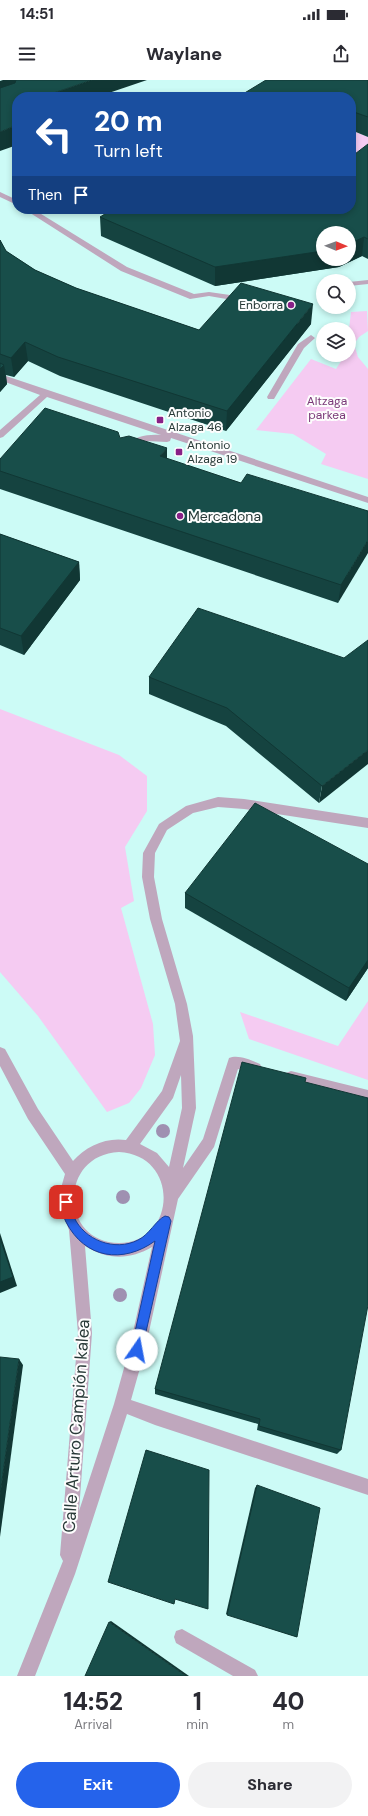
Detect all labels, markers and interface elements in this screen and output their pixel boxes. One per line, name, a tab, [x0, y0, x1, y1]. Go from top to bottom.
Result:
text: 14:51	[20, 4, 54, 24]
text: Waylane	[146, 42, 222, 66]
icon: menu	[16, 43, 38, 65]
icon: share	[330, 43, 352, 65]
text: 20 m	[94, 103, 163, 140]
icon: left	[28, 108, 80, 160]
text: Turn left	[94, 139, 163, 163]
icon: arrive	[70, 184, 92, 206]
text: Then	[28, 185, 62, 205]
north arrow	[316, 226, 356, 266]
map controls	[316, 226, 356, 362]
button: search	[316, 274, 356, 314]
place label: Enborra	[239, 297, 283, 313]
marker: Enborra	[286, 300, 296, 310]
button: layers	[316, 322, 356, 362]
park label: Altzaga parkea	[307, 393, 347, 423]
place label: Antonio Alzaga 46	[168, 405, 222, 435]
marker: Antonio Alzaga 46	[155, 415, 165, 425]
place label: Antonio Alzaga 19	[187, 437, 237, 467]
marker: Antonio Alzaga 19	[174, 447, 184, 457]
place label: Mercadona	[188, 507, 261, 525]
marker: Mercadona	[175, 511, 185, 521]
pin	[49, 1185, 83, 1219]
icon: arrive	[55, 1191, 77, 1213]
street label: Calle Arturo Campión kalea	[58, 1319, 94, 1533]
position arrow	[116, 1329, 158, 1371]
text: 14:52	[63, 1686, 123, 1717]
text: 1	[193, 1686, 202, 1717]
text: 40	[272, 1686, 305, 1717]
text: Arrival	[74, 1716, 112, 1733]
text: min	[186, 1716, 208, 1733]
text: m	[282, 1716, 294, 1733]
button: Exit	[16, 1762, 180, 1808]
button: Share	[188, 1762, 352, 1808]

